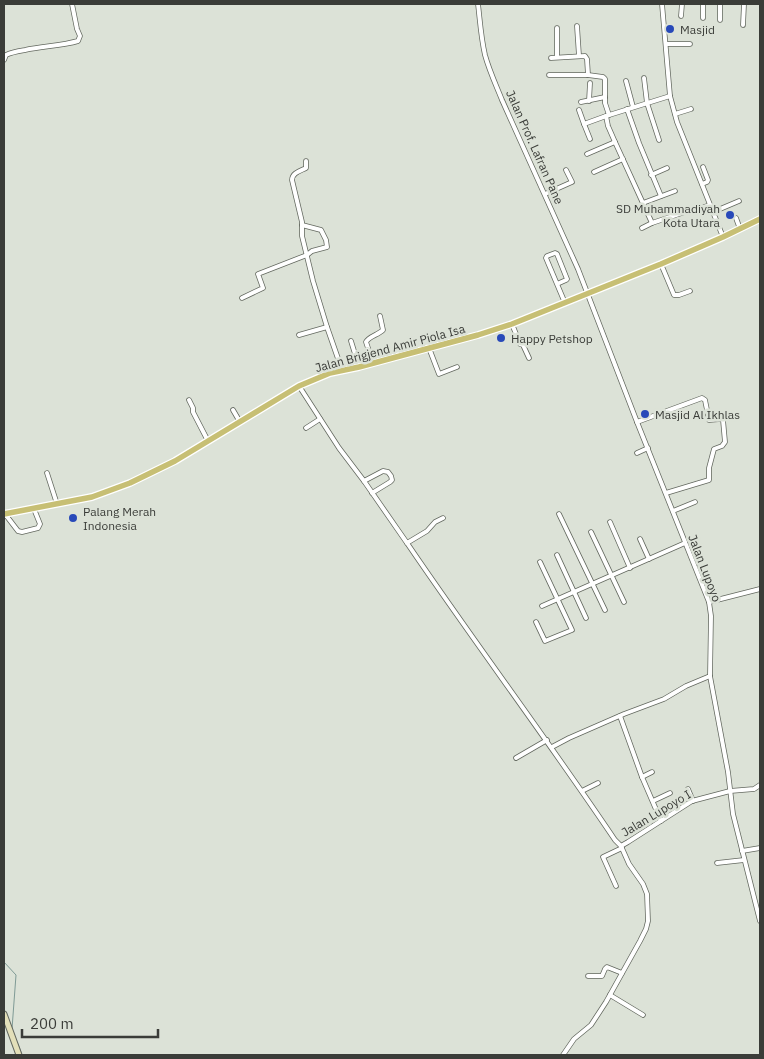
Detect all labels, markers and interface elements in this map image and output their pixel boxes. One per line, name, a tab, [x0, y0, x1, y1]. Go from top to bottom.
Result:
place label: Masjid	[680, 22, 715, 37]
marker: Masjid	[664, 23, 676, 35]
street label: Jalan Prof. Lafran Pane	[503, 88, 567, 207]
place label: SD Muhammadiyah Kota Utara	[616, 201, 721, 230]
marker: SD Muhammadiyah Kota Utara	[724, 209, 736, 221]
street label: Jalan Brigjend Amir Piola Isa	[313, 321, 467, 375]
place label: Happy Petshop	[511, 331, 593, 346]
marker: Happy Petshop	[495, 332, 507, 344]
place label: Masjid Al Ikhlas	[655, 407, 740, 422]
marker: Masjid Al Ikhlas	[639, 408, 651, 420]
place label: Palang Merah Indonesia	[83, 504, 156, 533]
marker: Palang Merah Indonesia	[67, 512, 79, 524]
street label: Jalan Lupoyo	[685, 532, 725, 604]
street label: Jalan Lupoyo I	[619, 786, 694, 840]
scale bar	[22, 1006, 159, 1038]
text: 200 m	[30, 1014, 74, 1033]

